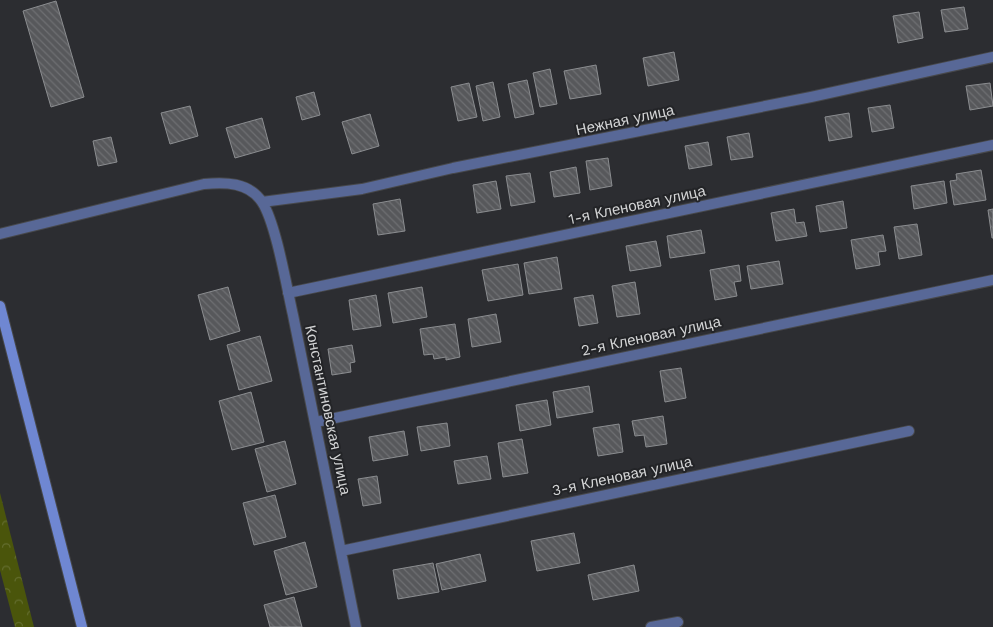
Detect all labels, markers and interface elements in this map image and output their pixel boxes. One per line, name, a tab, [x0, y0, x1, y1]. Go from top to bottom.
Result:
street label: Нежная улица	[574, 101, 676, 139]
street label: 1-я Кленовая улица	[567, 182, 708, 228]
street label: 2-я Кленовая улица	[579, 312, 723, 360]
street label: Константиновская улица	[301, 323, 355, 497]
street label: 3-я Кленовая улица	[550, 452, 694, 500]

